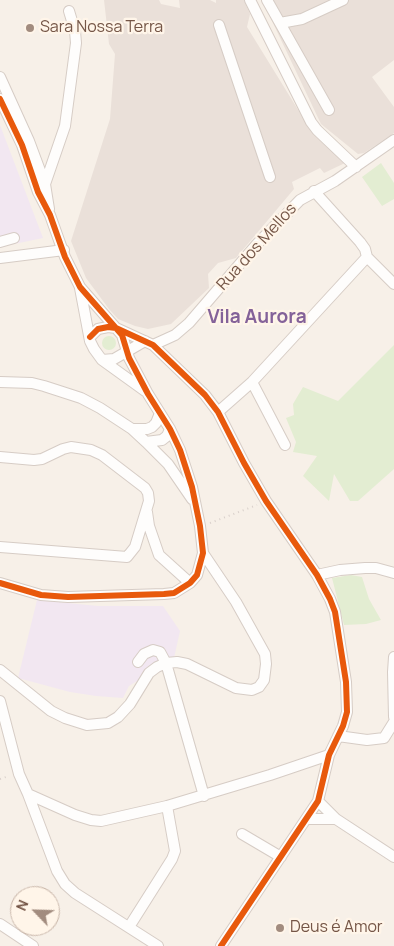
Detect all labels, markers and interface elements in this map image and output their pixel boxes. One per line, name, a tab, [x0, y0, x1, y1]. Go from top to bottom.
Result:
place label: Sara Nossa Terra	[40, 18, 163, 38]
marker: Sara Nossa Terra	[24, 22, 36, 34]
street label: Rua dos Mellos	[213, 200, 301, 294]
district label: Vila Aurora	[207, 307, 307, 329]
north arrow	[10, 886, 60, 936]
text: N	[11, 897, 32, 914]
place label: Deus é Amor	[290, 918, 383, 938]
marker: Deus é Amor	[274, 922, 286, 934]

